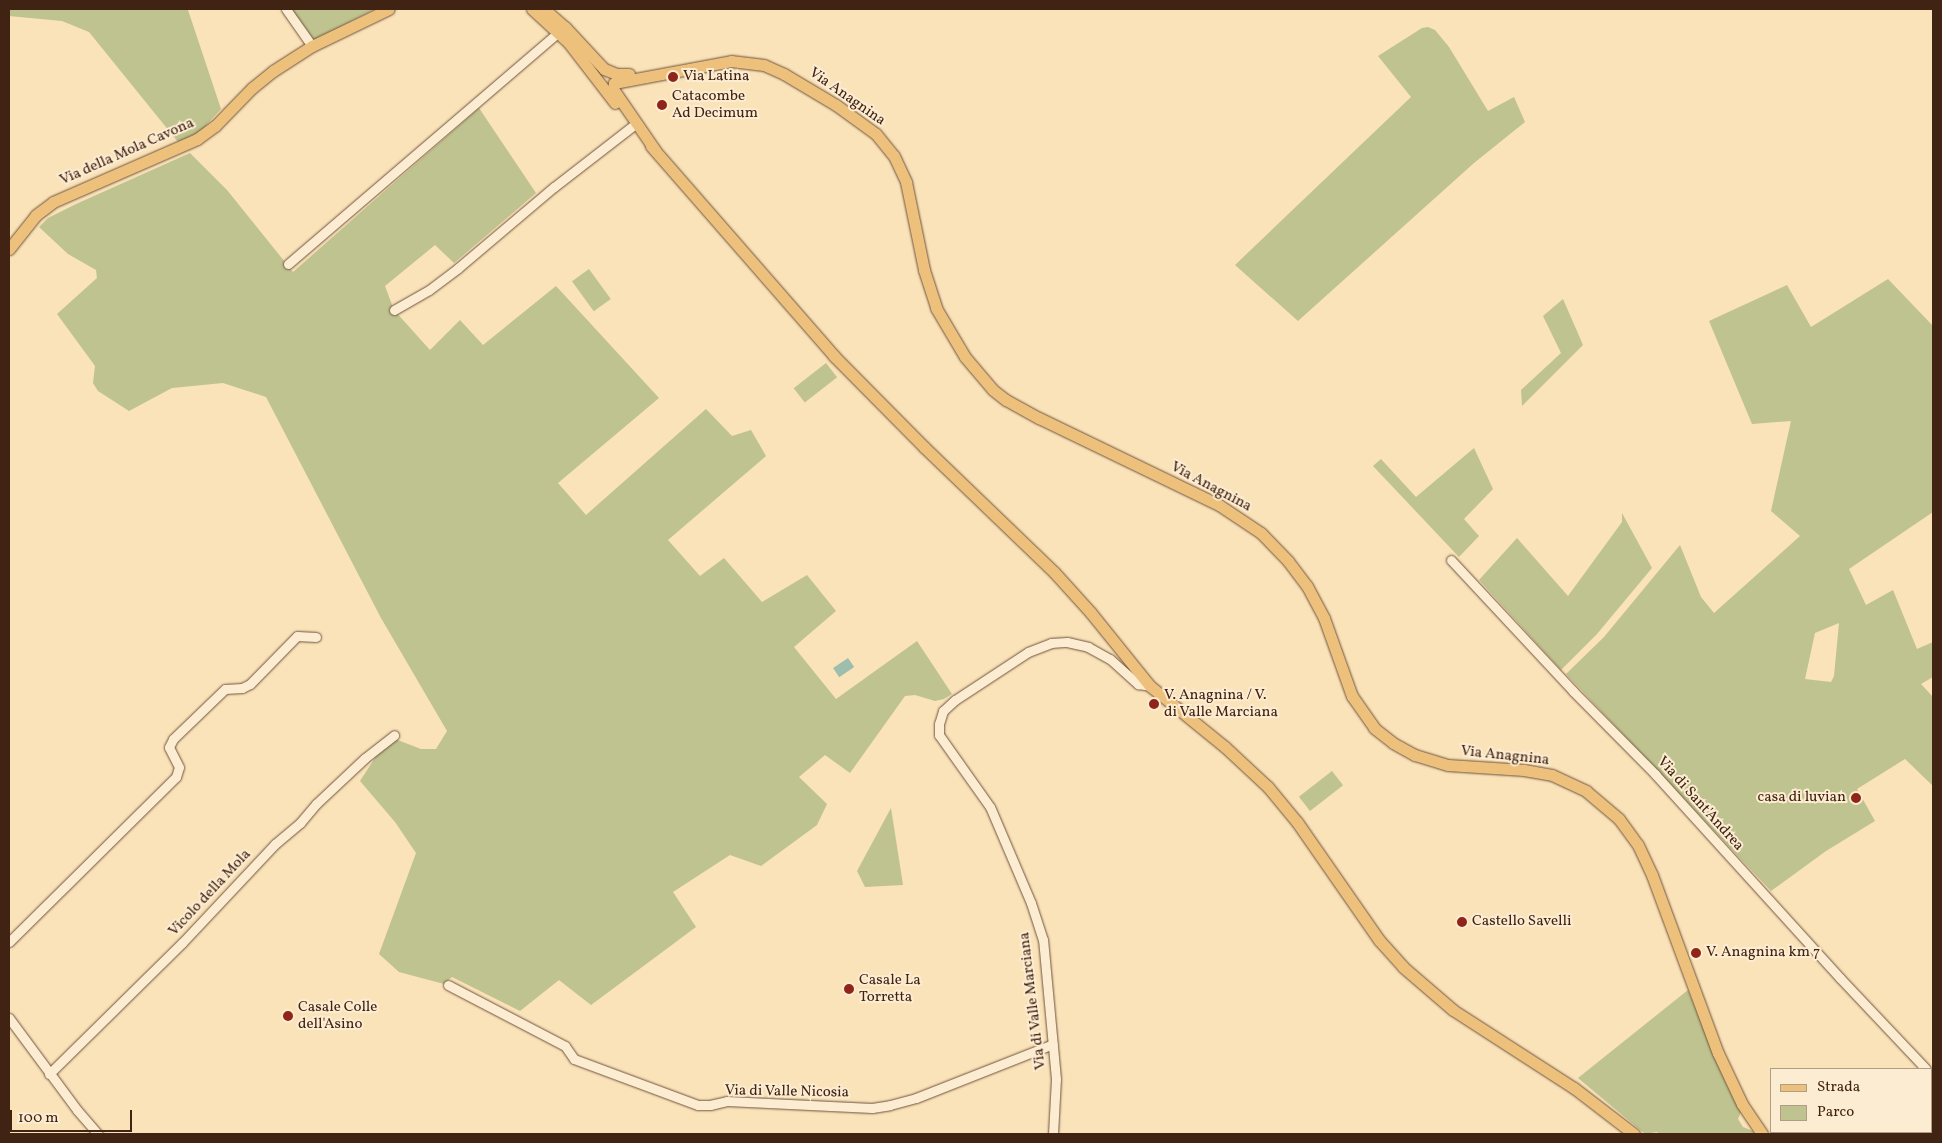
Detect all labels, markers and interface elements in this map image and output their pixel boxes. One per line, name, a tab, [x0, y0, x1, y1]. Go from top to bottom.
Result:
street label: Via Anagnina	[805, 64, 889, 130]
place label: Via Latina	[683, 68, 749, 86]
marker: Via Latina	[667, 71, 679, 83]
place label: Catacombe Ad Decimum	[672, 87, 758, 122]
marker: Catacombe Ad Decimum	[656, 99, 668, 111]
street label: Via della Mola Cavona	[57, 114, 197, 190]
street label: Via Anagnina	[1167, 458, 1255, 516]
place label: V. Anagnina / V. di Valle Marciana	[1164, 686, 1278, 721]
marker: V. Anagnina / V. di Valle Marciana	[1148, 698, 1160, 710]
street label: Via Anagnina	[1460, 742, 1550, 770]
street label: Via di Sant'Andrea	[1653, 753, 1747, 855]
place label: casa di luvian	[1758, 789, 1846, 807]
marker: casa di luvian	[1850, 792, 1862, 804]
street label: Vicolo della Mola	[165, 846, 255, 940]
place label: Castello Savelli	[1472, 913, 1572, 931]
marker: Castello Savelli	[1456, 916, 1468, 928]
street label: Via di Valle Marciana	[1016, 931, 1050, 1071]
place label: V. Anagnina km 7	[1706, 944, 1820, 962]
marker: V. Anagnina km 7	[1690, 947, 1702, 959]
place label: Casale La Torretta	[859, 971, 921, 1006]
marker: Casale La Torretta	[843, 983, 855, 995]
place label: Casale Colle dell'Asino	[298, 998, 377, 1033]
marker: Casale Colle dell'Asino	[282, 1010, 294, 1022]
legend	[1770, 1068, 1932, 1133]
text: Strada	[1817, 1077, 1860, 1098]
street label: Via di Valle Nicosia	[724, 1082, 850, 1102]
scale bar	[12, 1100, 135, 1132]
text: Parco	[1817, 1102, 1854, 1123]
text: 100 m	[18, 1108, 58, 1129]

